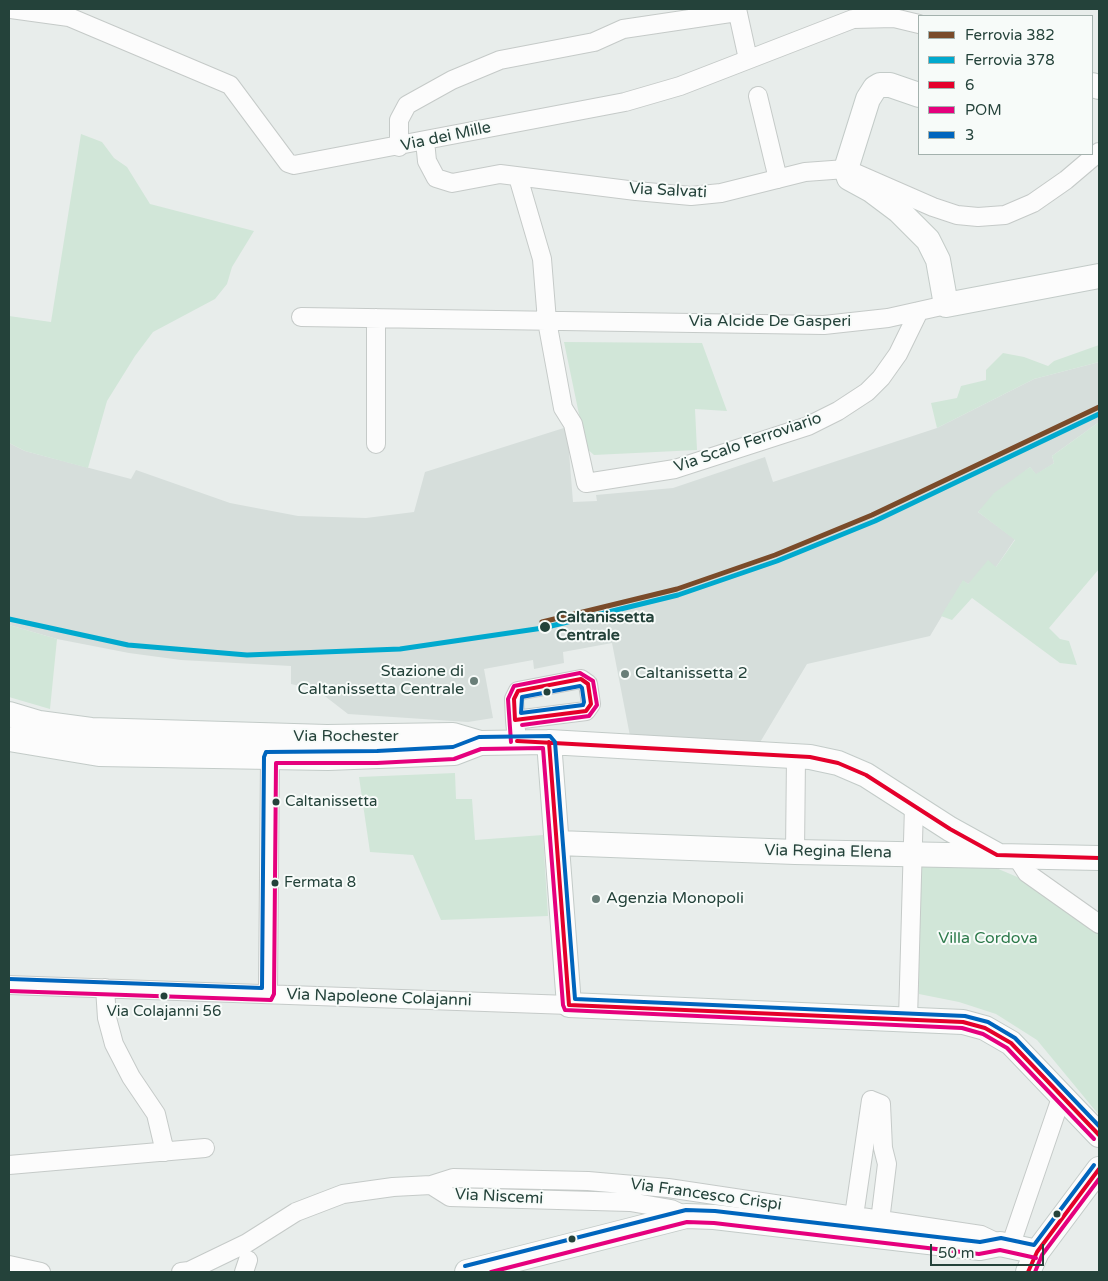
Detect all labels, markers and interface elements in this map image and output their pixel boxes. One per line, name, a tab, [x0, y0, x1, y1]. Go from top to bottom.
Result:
legend	[918, 15, 1093, 155]
text: Ferrovia 382	[965, 26, 1055, 44]
text: Ferrovia 378	[965, 51, 1055, 69]
text: 6	[965, 76, 974, 94]
text: POM	[965, 101, 1002, 119]
street label: Via dei Mille	[399, 118, 493, 156]
text: 3	[965, 126, 974, 144]
street label: Via Salvati	[628, 179, 708, 203]
street label: Via Alcide De Gasperi	[689, 312, 851, 332]
street label: Via Scalo Ferroviario	[672, 409, 824, 477]
place label: Caltanissetta Centrale	[556, 608, 655, 646]
marker: Caltanissetta Centrale	[538, 620, 552, 634]
place label: Stazione di Caltanissetta Centrale	[298, 662, 464, 700]
place label: Caltanissetta 2	[635, 664, 748, 684]
marker: Caltanissetta 2	[619, 668, 631, 680]
marker: Stazione di Caltanissetta Centrale	[468, 675, 480, 687]
unlabelled marker	[542, 687, 552, 697]
street label: Via Rochester	[293, 727, 399, 747]
place label: Caltanissetta	[285, 793, 377, 811]
marker: Caltanissetta	[271, 797, 281, 807]
street label: Via Regina Elena	[764, 841, 892, 863]
place label: Fermata 8	[284, 874, 356, 892]
marker: Fermata 8	[270, 878, 280, 888]
place label: Agenzia Monopoli	[606, 889, 744, 909]
marker: Agenzia Monopoli	[590, 893, 602, 905]
park label: Villa Cordova	[938, 929, 1038, 949]
street label: Via Napoleone Colajanni	[286, 985, 472, 1011]
marker: Via Colajanni 56	[159, 991, 169, 1001]
place label: Via Colajanni 56	[107, 1003, 221, 1021]
street label: Via Francesco Crispi	[629, 1175, 783, 1215]
street label: Via Niscemi	[454, 1185, 544, 1209]
unlabelled marker	[1052, 1209, 1062, 1219]
unlabelled marker	[567, 1234, 577, 1244]
scale bar	[933, 1234, 1047, 1266]
text: 50 m	[938, 1244, 975, 1262]

